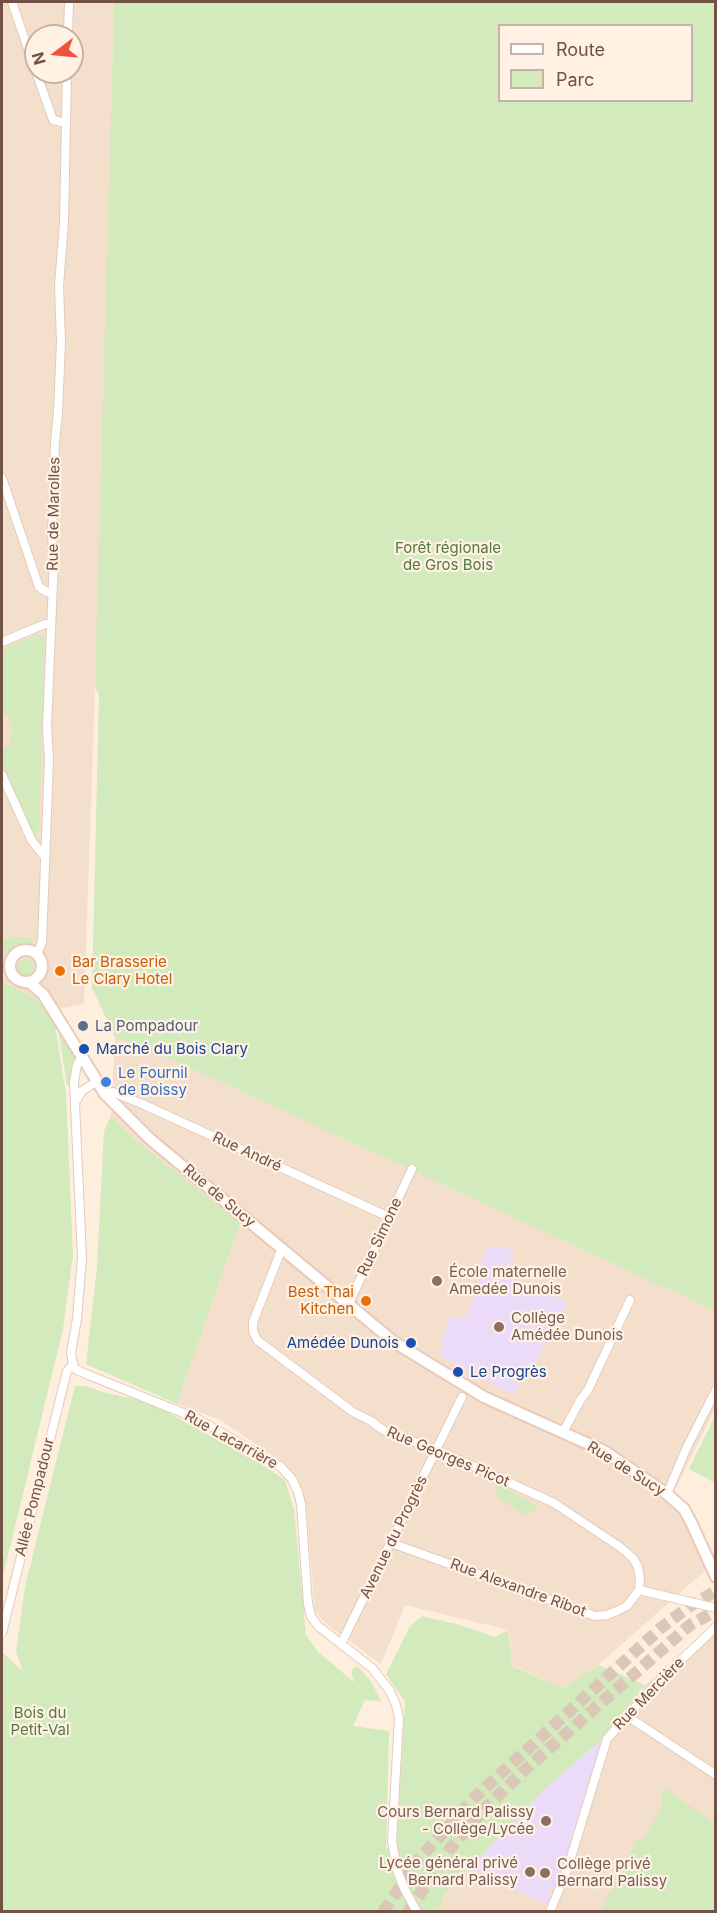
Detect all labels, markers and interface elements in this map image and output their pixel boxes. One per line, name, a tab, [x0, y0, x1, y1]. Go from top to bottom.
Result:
north arrow	[24, 24, 84, 84]
legend	[498, 24, 693, 102]
text: Route	[556, 39, 605, 60]
text: N	[27, 50, 50, 67]
text: Parc	[556, 69, 594, 90]
street label: Rue de Marolles	[44, 457, 64, 571]
park label: Forêt régionale de Gros Bois	[395, 539, 501, 574]
place label: Bar Brasserie Le Clary Hotel	[72, 953, 172, 988]
marker: Bar Brasserie Le Clary Hotel	[53, 964, 67, 978]
place label: La Pompadour	[95, 1017, 198, 1035]
marker: La Pompadour	[76, 1019, 90, 1033]
place label: Marché du Bois Clary	[96, 1040, 248, 1058]
marker: Marché du Bois Clary	[77, 1042, 91, 1056]
place label: Le Fournil de Boissy	[118, 1064, 188, 1099]
marker: Le Fournil de Boissy	[99, 1075, 113, 1089]
street label: Rue André	[210, 1128, 284, 1176]
street label: Rue de Sucy	[179, 1161, 259, 1231]
street label: Rue Simone	[354, 1195, 406, 1279]
place label: École maternelle Amedée Dunois	[449, 1263, 567, 1298]
marker: École maternelle Amedée Dunois	[430, 1274, 444, 1288]
place label: Best Thai Kitchen	[288, 1283, 354, 1318]
marker: Best Thai Kitchen	[359, 1294, 373, 1308]
place label: Collège Amédée Dunois	[511, 1309, 623, 1344]
marker: Collège Amédée Dunois	[492, 1320, 506, 1334]
place label: Amédée Dunois	[287, 1334, 399, 1352]
marker: Amédée Dunois	[404, 1336, 418, 1350]
place label: Le Progrès	[470, 1363, 547, 1381]
marker: Le Progrès	[451, 1365, 465, 1379]
street label: Rue Lacarrière	[181, 1407, 281, 1473]
street label: Rue Georges Picot	[384, 1423, 512, 1491]
street label: Allée Pompadour	[12, 1436, 58, 1558]
street label: Rue de Sucy	[584, 1438, 668, 1500]
street label: Avenue du Progrès	[356, 1473, 432, 1601]
street label: Rue Alexandre Ribot	[448, 1555, 588, 1621]
street label: Rue Mercière	[610, 1654, 688, 1734]
park label: Bois du Petit-Val	[10, 1704, 70, 1739]
place label: Cours Bernard Palissy - Collège/Lycée	[377, 1803, 534, 1838]
marker: Cours Bernard Palissy - Collège/Lycée	[539, 1814, 553, 1828]
place label: Lycée général privé Bernard Palissy	[379, 1854, 518, 1889]
place label: Collège privé Bernard Palissy	[557, 1855, 667, 1890]
marker: Lycée général privé Bernard Palissy	[523, 1865, 537, 1879]
marker: Collège privé Bernard Palissy	[538, 1866, 552, 1880]

